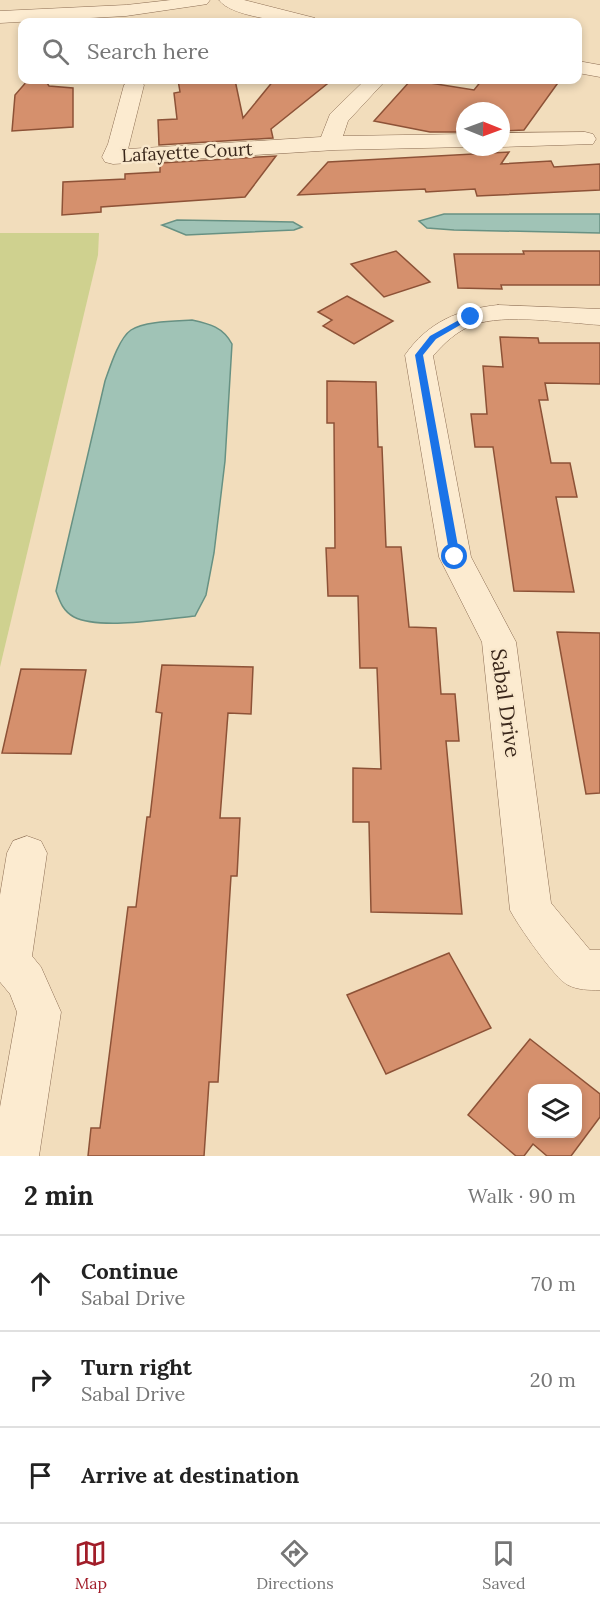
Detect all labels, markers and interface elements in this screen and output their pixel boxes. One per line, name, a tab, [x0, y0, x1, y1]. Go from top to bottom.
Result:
search box	[18, 18, 582, 84]
icon: search	[39, 35, 72, 68]
text: Search here	[87, 37, 209, 65]
north arrow	[456, 102, 510, 156]
street label: Lafayette Court	[121, 137, 253, 167]
route end	[457, 303, 483, 329]
route start	[441, 543, 467, 569]
street label: Sabal Drive	[485, 647, 527, 759]
map controls	[528, 1084, 582, 1138]
button: layers	[528, 1084, 582, 1138]
text: 2 min	[24, 1179, 94, 1212]
text: Walk · 90 m	[468, 1183, 576, 1208]
text: Continue	[81, 1257, 178, 1285]
icon: ahead	[24, 1267, 57, 1300]
text: 70 m	[531, 1271, 576, 1296]
text: Sabal Drive	[81, 1285, 185, 1310]
text: Turn right	[81, 1353, 192, 1381]
icon: right	[24, 1363, 57, 1396]
text: 20 m	[530, 1367, 576, 1392]
text: Sabal Drive	[81, 1381, 185, 1406]
icon: arrive	[24, 1459, 57, 1492]
text: Arrive at destination	[81, 1461, 299, 1489]
tab: Map	[74, 1537, 107, 1593]
tab: Directions	[256, 1537, 334, 1593]
tab: Saved	[482, 1537, 526, 1593]

